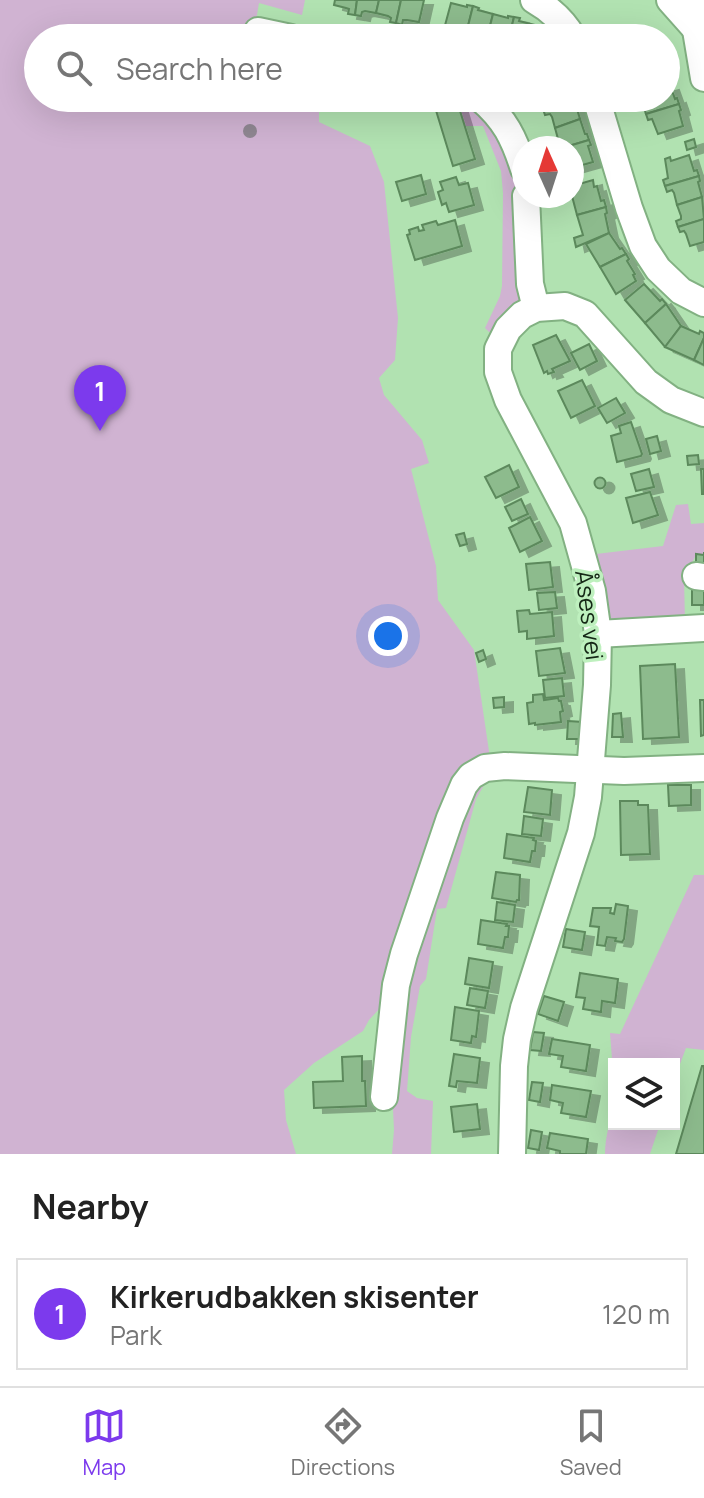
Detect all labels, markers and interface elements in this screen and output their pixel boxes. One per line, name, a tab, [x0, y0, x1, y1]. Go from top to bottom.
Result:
search box	[24, 24, 680, 112]
icon: search	[52, 46, 96, 90]
text: Search here	[116, 48, 283, 89]
north arrow	[512, 136, 584, 208]
pin: 1	[74, 365, 126, 431]
street label: Åses vei	[568, 568, 612, 662]
your location	[368, 616, 408, 656]
map controls	[608, 1058, 680, 1130]
button: layers	[608, 1058, 680, 1130]
text: Nearby	[32, 1183, 148, 1229]
text: Kirkerudbakken skisenter	[110, 1276, 479, 1317]
text: 1	[54, 1296, 66, 1332]
text: 120 m	[602, 1296, 670, 1332]
text: Park	[110, 1317, 162, 1353]
tab: Map	[82, 1404, 126, 1482]
tab: Directions	[291, 1404, 395, 1482]
tab: Saved	[560, 1404, 622, 1482]

